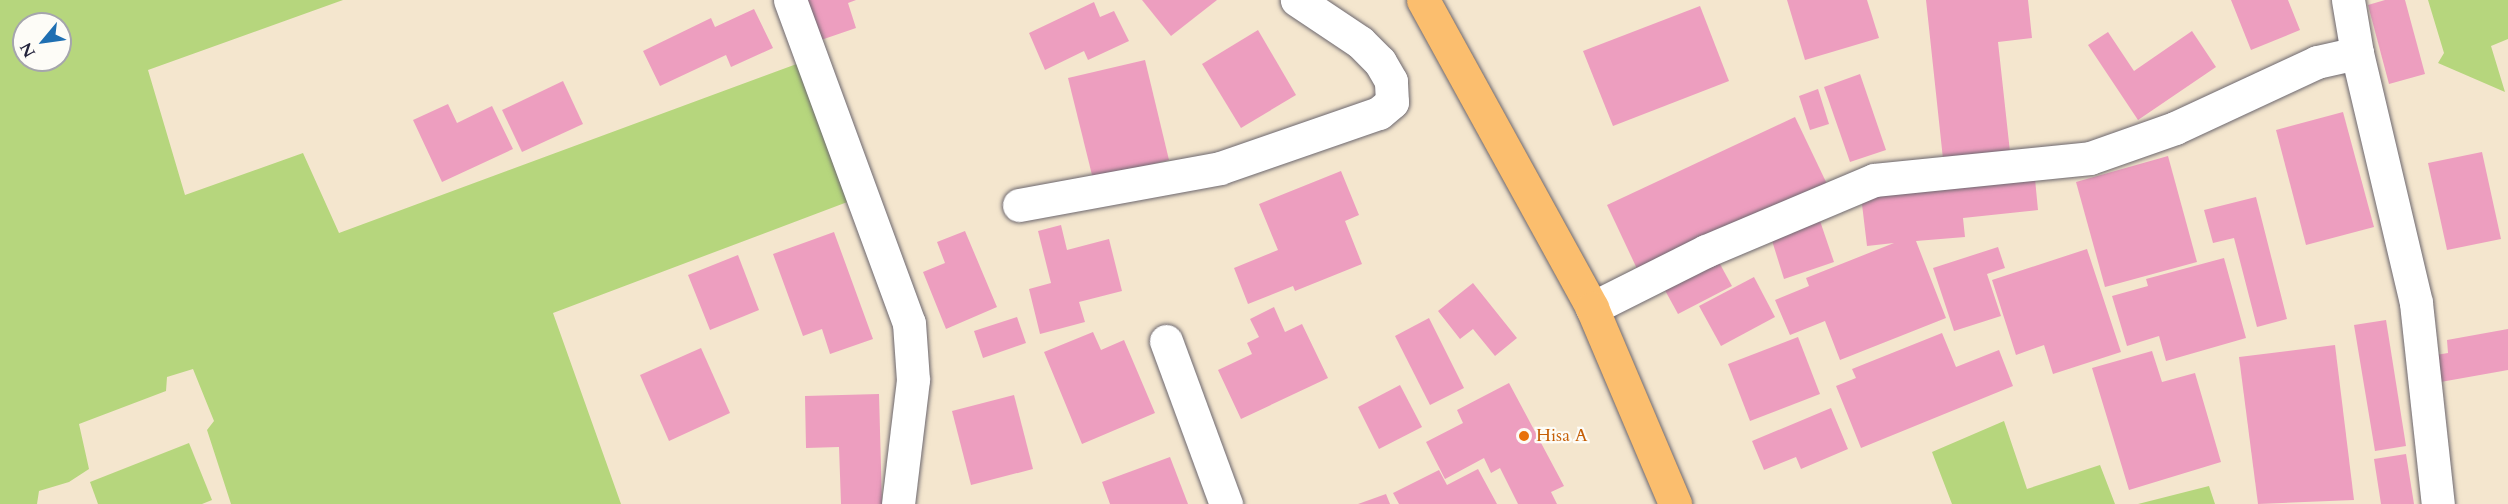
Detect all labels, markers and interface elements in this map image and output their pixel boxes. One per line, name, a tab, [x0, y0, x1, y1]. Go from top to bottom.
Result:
north arrow	[12, 12, 72, 72]
text: N	[15, 38, 41, 61]
place label: Hisa A	[1536, 425, 1588, 447]
marker: Hisa A	[1517, 429, 1531, 443]

